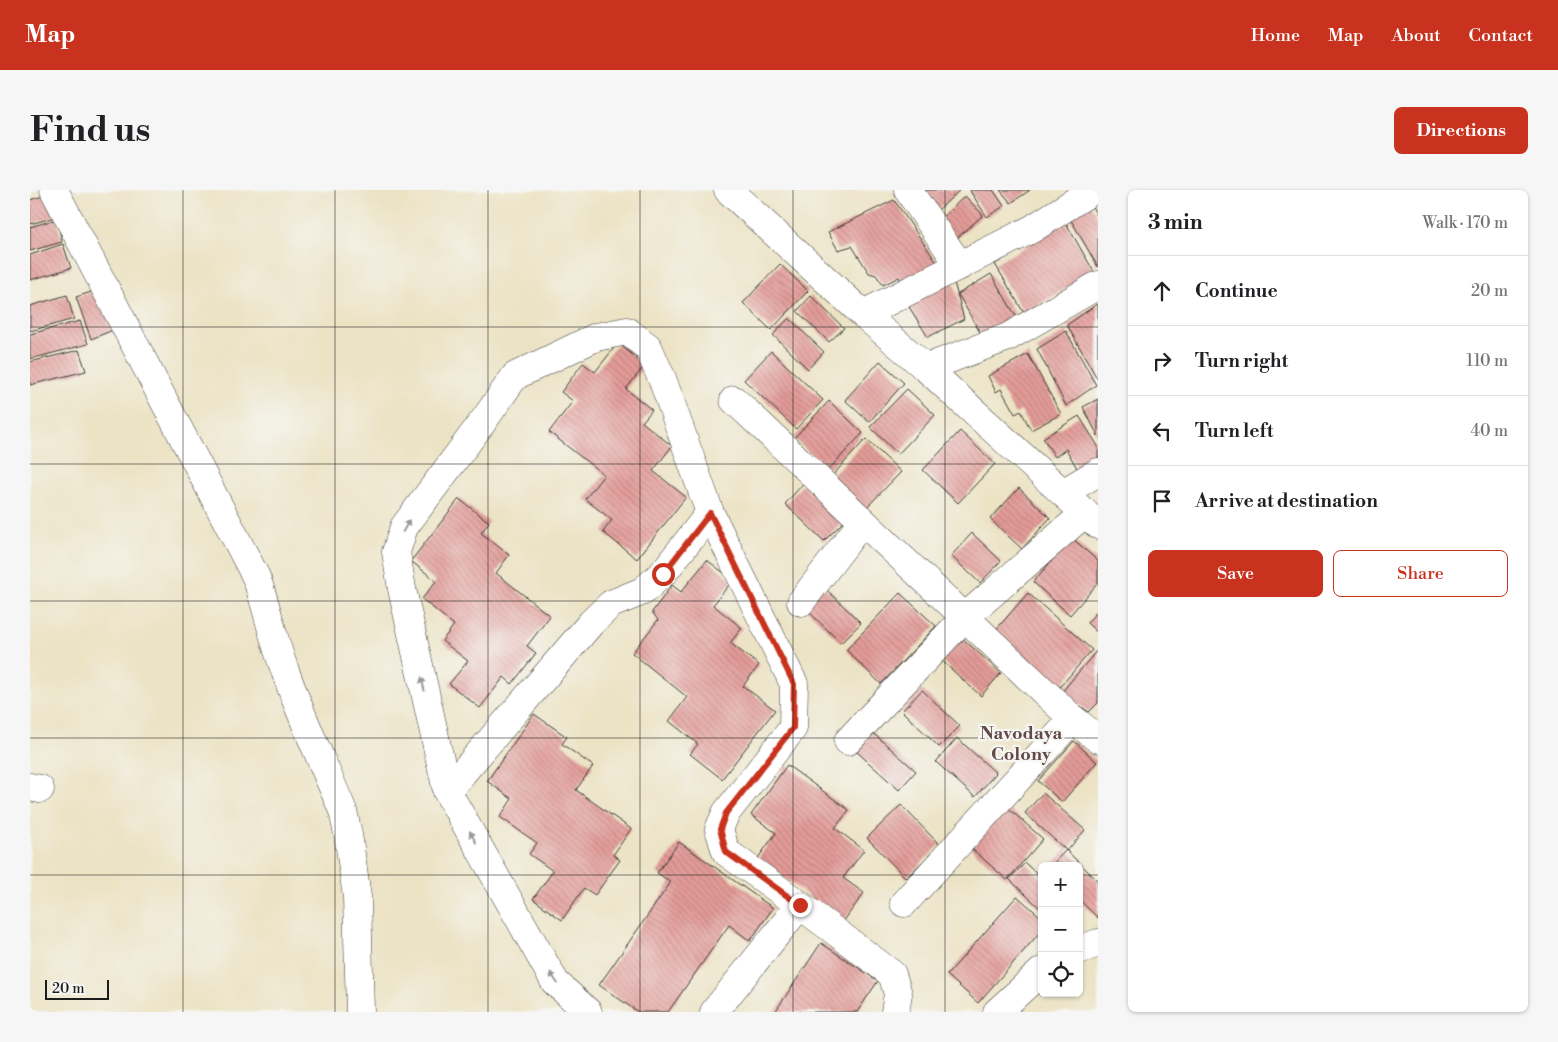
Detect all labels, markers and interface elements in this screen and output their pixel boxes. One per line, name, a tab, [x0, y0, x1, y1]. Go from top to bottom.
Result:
text: Map	[25, 20, 75, 50]
text: Home	[1251, 24, 1300, 47]
text: Map	[1328, 24, 1364, 47]
text: About	[1392, 24, 1441, 47]
text: Contact	[1469, 24, 1533, 47]
button: Directions	[1394, 107, 1528, 154]
text: Find us	[30, 109, 150, 152]
text: 3 min	[1148, 210, 1203, 236]
text: Walk · 170 m	[1422, 213, 1508, 233]
icon: ahead	[1148, 277, 1176, 305]
text: Continue	[1195, 279, 1278, 303]
text: 20 m	[1471, 281, 1508, 301]
icon: right	[1148, 347, 1176, 375]
text: Turn right	[1195, 349, 1288, 373]
text: 110 m	[1466, 351, 1508, 371]
icon: left	[1148, 417, 1176, 445]
text: Turn left	[1195, 419, 1274, 443]
text: 40 m	[1471, 421, 1508, 441]
icon: arrive	[1148, 487, 1176, 515]
text: Arrive at destination	[1195, 489, 1378, 513]
one-way arrow	[402, 519, 410, 533]
button: Save	[1148, 550, 1323, 597]
button: Share	[1333, 550, 1508, 597]
route start	[652, 563, 675, 586]
one-way arrow	[419, 676, 427, 691]
district label: Navodaya Colony	[980, 722, 1063, 766]
one-way arrow	[469, 829, 477, 844]
map controls	[1038, 862, 1083, 997]
button: +	[1038, 862, 1083, 907]
route end	[789, 894, 812, 917]
button: −	[1038, 907, 1083, 952]
button: locate	[1038, 952, 1083, 997]
one-way arrow	[549, 971, 558, 985]
scale bar	[45, 977, 109, 1000]
text: 20 m	[52, 980, 84, 998]

